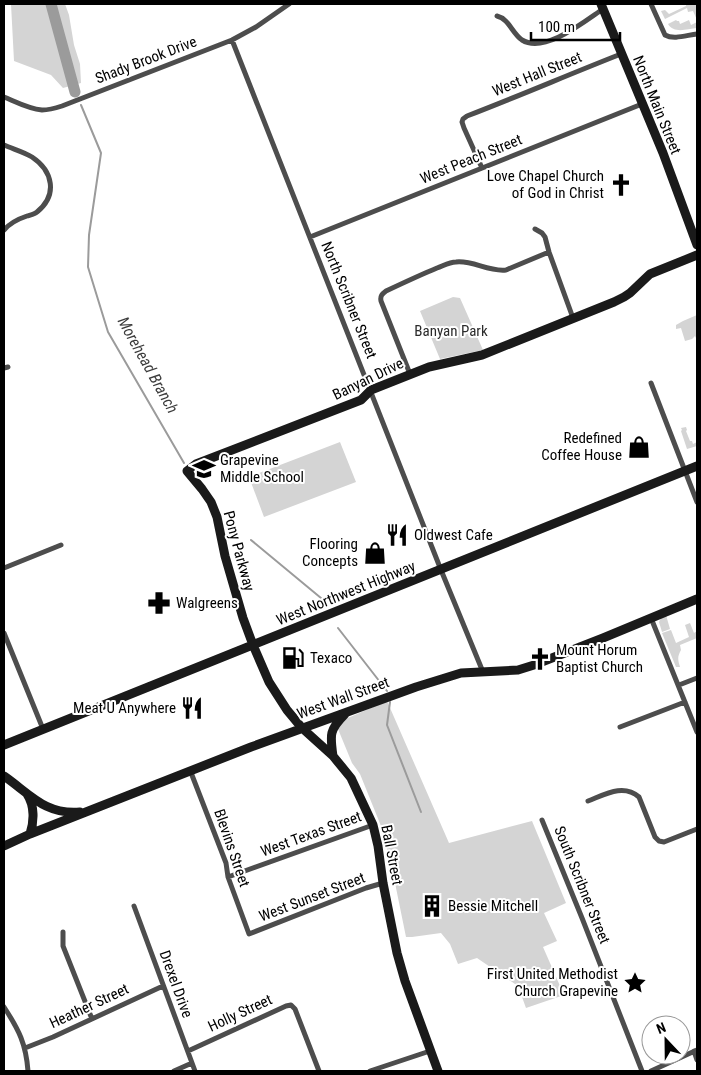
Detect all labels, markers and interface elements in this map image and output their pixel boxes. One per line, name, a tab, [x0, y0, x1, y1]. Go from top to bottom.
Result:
scale bar	[531, 10, 620, 42]
text: 100 m	[538, 18, 575, 36]
street label: Shady Brook Drive	[93, 32, 199, 88]
street label: West Hall Street	[490, 48, 584, 100]
street label: North Main Street	[629, 53, 685, 157]
street label: West Peach Street	[417, 130, 525, 188]
place label: Love Chapel Church of God in Christ	[487, 167, 604, 202]
church icon: Love Chapel Church of God in Christ	[608, 172, 634, 198]
street label: North Scribner Street	[317, 239, 381, 361]
water label: Morehead Branch	[114, 313, 182, 417]
park label: Banyan Park	[414, 322, 488, 340]
street label: Banyan Drive	[330, 354, 406, 404]
place label: Redefined Coffee House	[541, 429, 622, 464]
shop icon: Redefined Coffee House	[626, 434, 652, 460]
place label: Grapevine Middle School	[220, 451, 304, 486]
school or university icon: Grapevine Middle School	[191, 456, 217, 482]
street label: Pony Parkway	[220, 509, 258, 593]
restaurant icon: Oldwest Cafe	[384, 522, 410, 548]
place label: Oldwest Cafe	[414, 526, 493, 544]
place label: Flooring Concepts	[302, 535, 358, 570]
shop icon: Flooring Concepts	[362, 540, 388, 566]
street label: West Northwest Highway	[274, 557, 418, 629]
pharmacy icon: Walgreens	[146, 590, 172, 616]
place label: Walgreens	[176, 594, 238, 612]
place label: Mount Horum Baptist Church	[556, 641, 643, 676]
fuel station icon: Texaco	[280, 645, 306, 671]
church icon: Mount Horum Baptist Church	[527, 646, 553, 672]
place label: Texaco	[310, 649, 352, 667]
street label: West Wall Street	[294, 673, 392, 723]
restaurant icon: Meat U Anywhere	[179, 695, 205, 721]
place label: Meat U Anywhere	[73, 699, 176, 717]
street label: Blevins Street	[210, 807, 254, 889]
street label: West Texas Street	[258, 807, 364, 861]
street label: Ball Street	[377, 823, 407, 887]
street label: South Scribner Street	[550, 824, 614, 946]
street label: West Sunset Street	[256, 869, 368, 925]
building icon: Bessie Mitchell	[419, 893, 445, 919]
place label: Bessie Mitchell	[448, 897, 538, 915]
street label: Drexel Drive	[156, 948, 196, 1020]
place label: First United Methodist Church Grapevine	[487, 965, 618, 1000]
place icon: First United Methodist Church Grapevine	[622, 970, 648, 996]
street label: Heather Street	[46, 980, 132, 1032]
street label: Holly Street	[205, 990, 275, 1036]
north arrow	[641, 1015, 691, 1065]
text: N	[654, 1019, 668, 1037]

